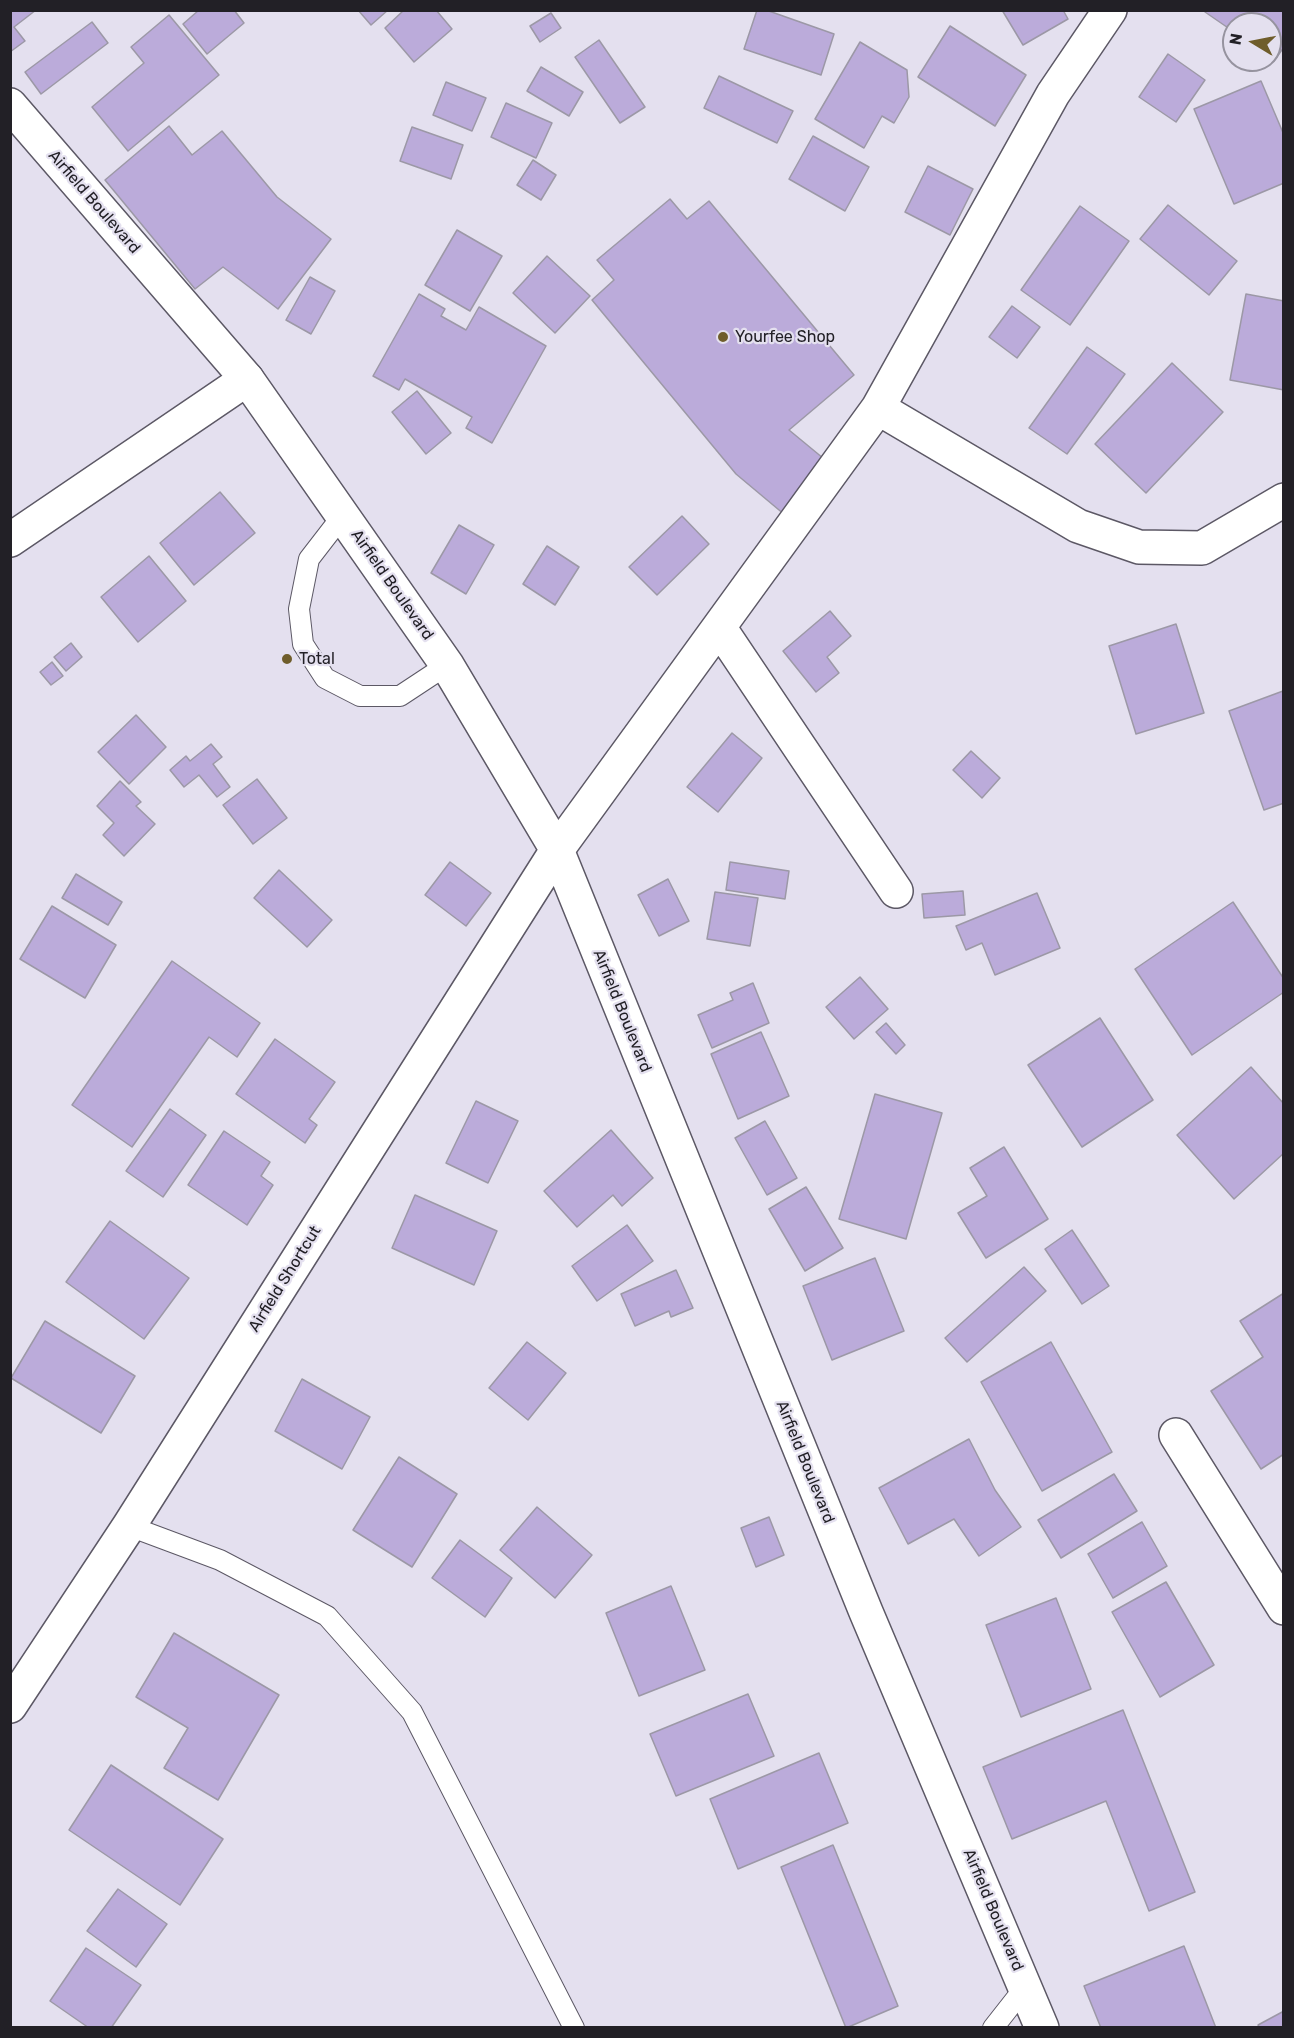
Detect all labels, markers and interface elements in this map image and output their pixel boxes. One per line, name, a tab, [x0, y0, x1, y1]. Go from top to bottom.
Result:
north arrow	[1222, 12, 1282, 72]
text: N	[1225, 32, 1246, 46]
street label: Airfield Boulevard	[44, 146, 144, 258]
place label: Yourfee Shop	[735, 327, 835, 347]
marker: Yourfee Shop	[716, 330, 730, 344]
street label: Airfield Boulevard	[347, 526, 437, 644]
place label: Total	[299, 649, 335, 669]
marker: Total	[280, 652, 294, 666]
street label: Airfield Boulevard	[589, 947, 655, 1075]
street label: Airfield Shortcut	[245, 1222, 325, 1336]
street label: Airfield Boulevard	[772, 1398, 838, 1526]
street label: Airfield Boulevard	[959, 1846, 1027, 1974]

